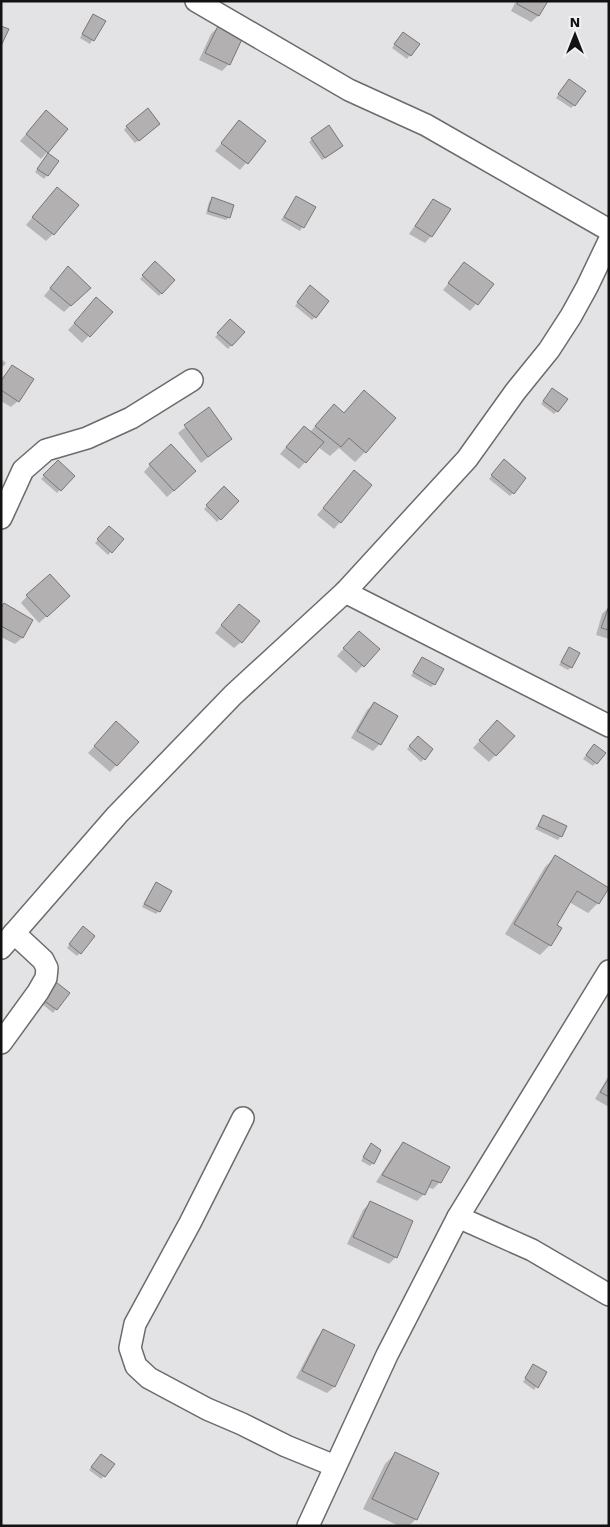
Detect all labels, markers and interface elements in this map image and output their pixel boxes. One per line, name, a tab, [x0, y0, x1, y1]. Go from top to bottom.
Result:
north arrow	[550, 10, 600, 60]
text: N	[570, 14, 580, 30]

